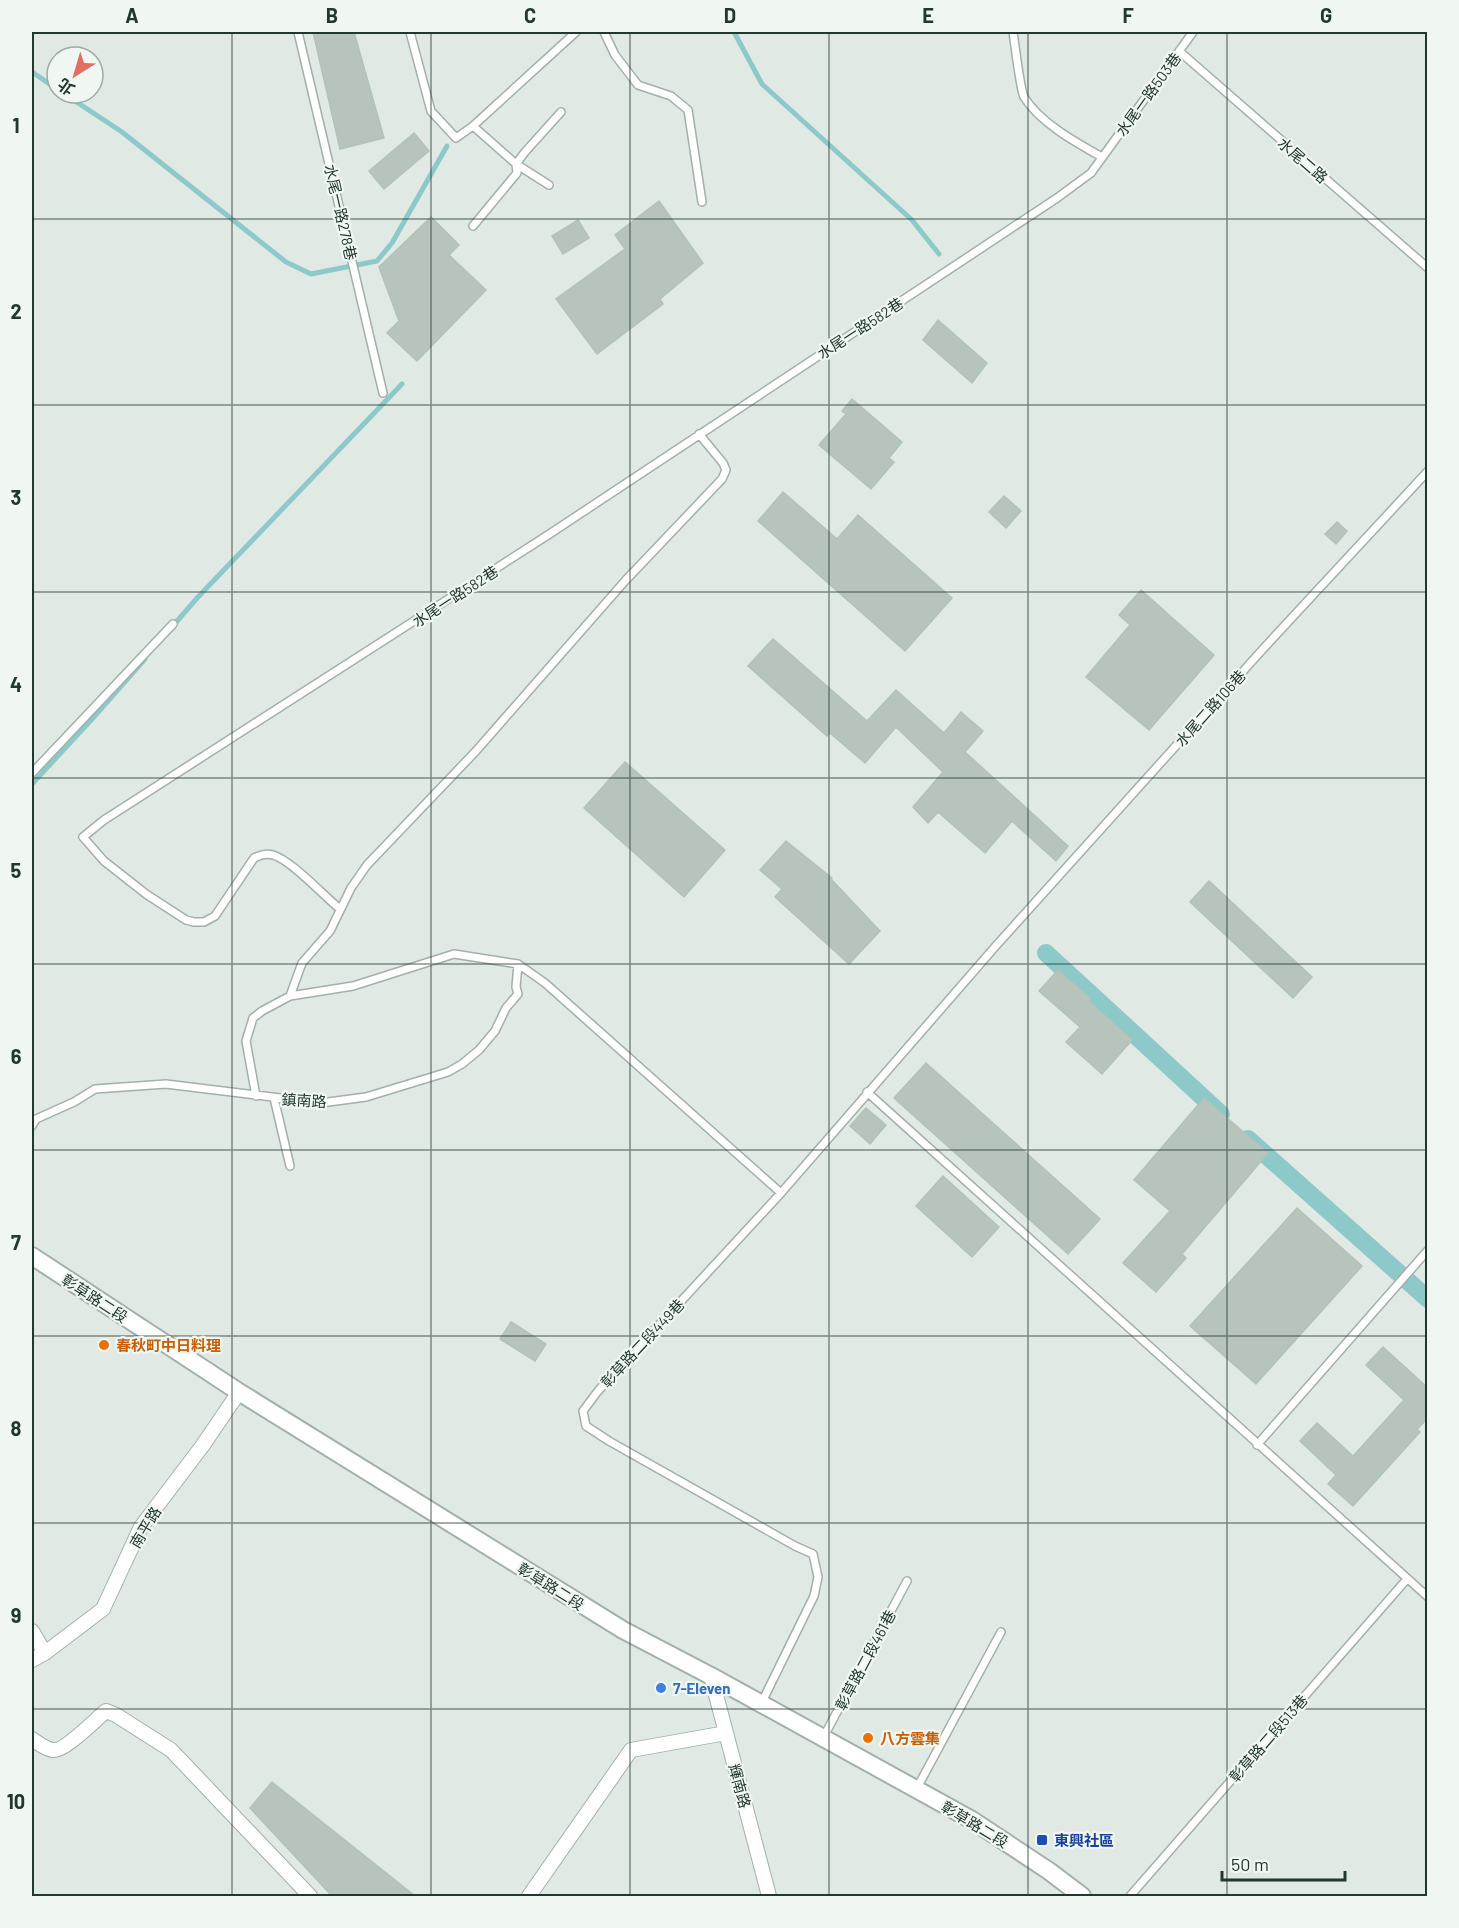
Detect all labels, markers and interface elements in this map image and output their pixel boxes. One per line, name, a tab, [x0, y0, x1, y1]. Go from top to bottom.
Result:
text: A	[125, 3, 139, 27]
text: B	[326, 3, 338, 27]
text: C	[524, 3, 536, 27]
text: D	[724, 3, 736, 27]
text: E	[922, 3, 934, 27]
text: F	[1122, 3, 1134, 27]
text: G	[1320, 3, 1332, 27]
north arrow	[45, 45, 105, 105]
street label: 水尾一路503巷	[1112, 49, 1184, 139]
text: 北	[54, 75, 78, 100]
text: 1	[12, 113, 20, 137]
street label: 水尾二路	[1274, 134, 1332, 186]
street label: 水尾一路278巷	[321, 162, 361, 262]
street label: 水尾一路582巷	[814, 294, 906, 362]
text: 2	[10, 299, 22, 323]
text: 3	[11, 485, 21, 509]
street label: 水尾一路582巷	[409, 562, 501, 630]
street label: 水尾二路106巷	[1171, 666, 1249, 750]
text: 4	[10, 672, 22, 696]
text: 5	[11, 858, 22, 882]
text: 6	[11, 1044, 22, 1068]
street label: 鎮南路	[281, 1090, 327, 1110]
text: 7	[11, 1230, 21, 1254]
street label: 彰草路二段	[59, 1270, 131, 1326]
street label: 彰草路二段449巷	[596, 1295, 688, 1391]
place label: 春秋町中日料理	[116, 1336, 221, 1354]
marker: 春秋町中日料理	[97, 1338, 111, 1352]
text: 8	[11, 1416, 22, 1440]
street label: 南平路	[126, 1503, 164, 1551]
street label: 彰草路二段	[514, 1558, 588, 1614]
text: 9	[11, 1603, 21, 1627]
street label: 彰草路二段461巷	[831, 1607, 899, 1713]
place label: 7-Eleven	[673, 1679, 730, 1697]
marker: 7-Eleven	[654, 1681, 668, 1695]
street label: 彰草路二段513巷	[1225, 1690, 1311, 1786]
place label: 八方雲集	[880, 1729, 940, 1747]
marker: 八方雲集	[861, 1731, 875, 1745]
street label: 輝南路	[725, 1762, 755, 1810]
text: 10	[7, 1789, 25, 1813]
street label: 彰草路二段	[938, 1797, 1012, 1851]
place label: 東興社區	[1054, 1831, 1114, 1849]
marker: 東興社區	[1035, 1833, 1049, 1847]
scale bar	[1222, 1844, 1345, 1882]
text: 50 m	[1231, 1853, 1269, 1875]

